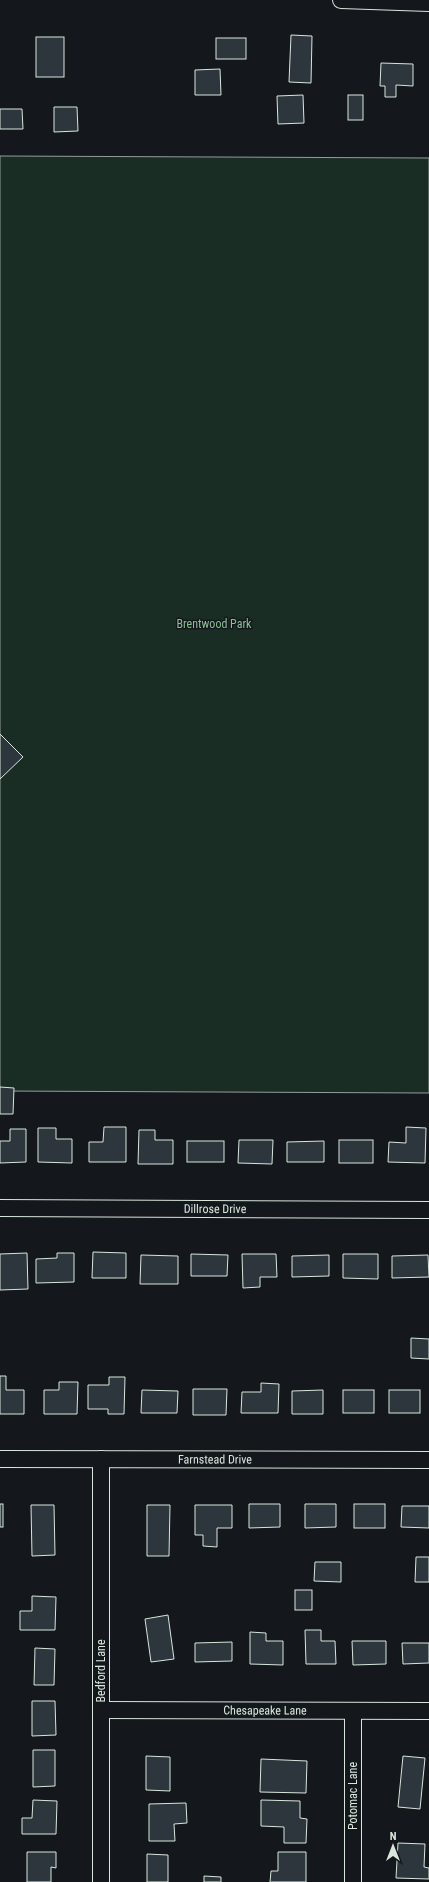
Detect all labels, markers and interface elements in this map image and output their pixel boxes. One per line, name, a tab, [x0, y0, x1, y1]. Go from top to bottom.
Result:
park label: Brentwood Park	[176, 617, 252, 631]
street label: Dillrose Drive	[184, 1202, 247, 1216]
street label: Farnstead Drive	[178, 1452, 252, 1467]
street label: Bedford Lane	[94, 1639, 108, 1703]
street label: Chesapeake Lane	[223, 1703, 307, 1718]
street label: Potomac Lane	[346, 1762, 360, 1830]
north arrow	[373, 1826, 413, 1866]
text: N	[390, 1830, 397, 1843]

